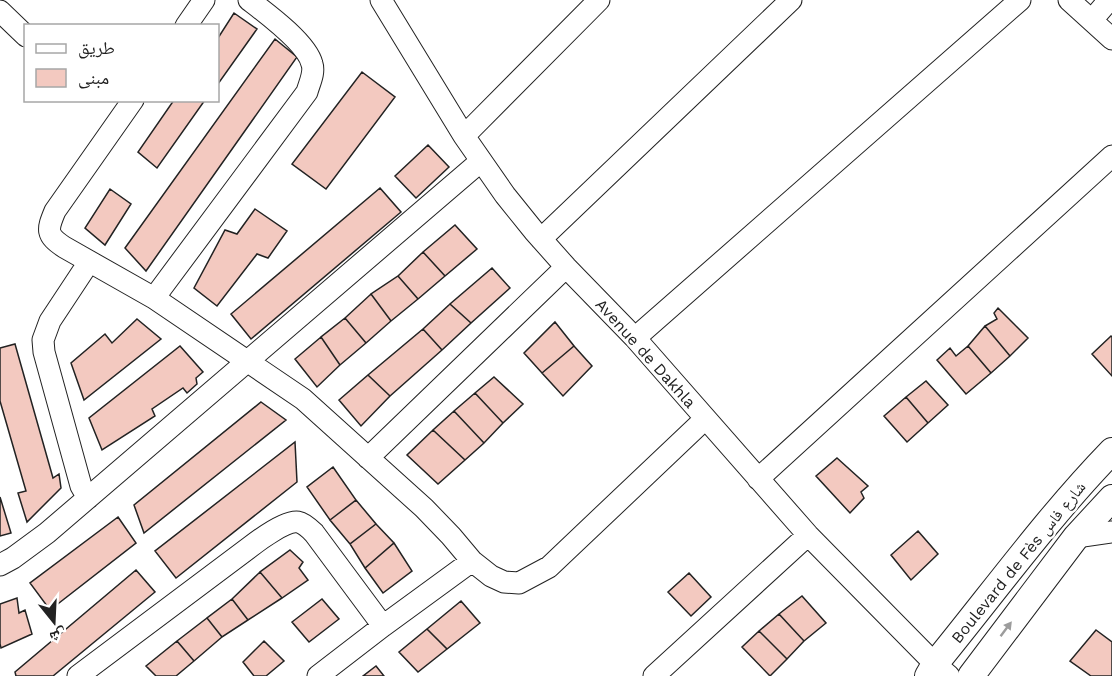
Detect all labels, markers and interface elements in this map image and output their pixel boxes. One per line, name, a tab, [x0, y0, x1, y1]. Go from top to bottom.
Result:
legend	[24, 24, 219, 102]
text: طريق	[78, 37, 115, 59]
text: مبنى	[78, 67, 109, 89]
street label: Avenue de Dakhla	[592, 295, 700, 412]
street label: Boulevard de Fès شارع فاس	[947, 478, 1090, 648]
north arrow	[24, 592, 84, 652]
one-way arrow	[999, 621, 1012, 637]
text: ش	[47, 624, 69, 647]

